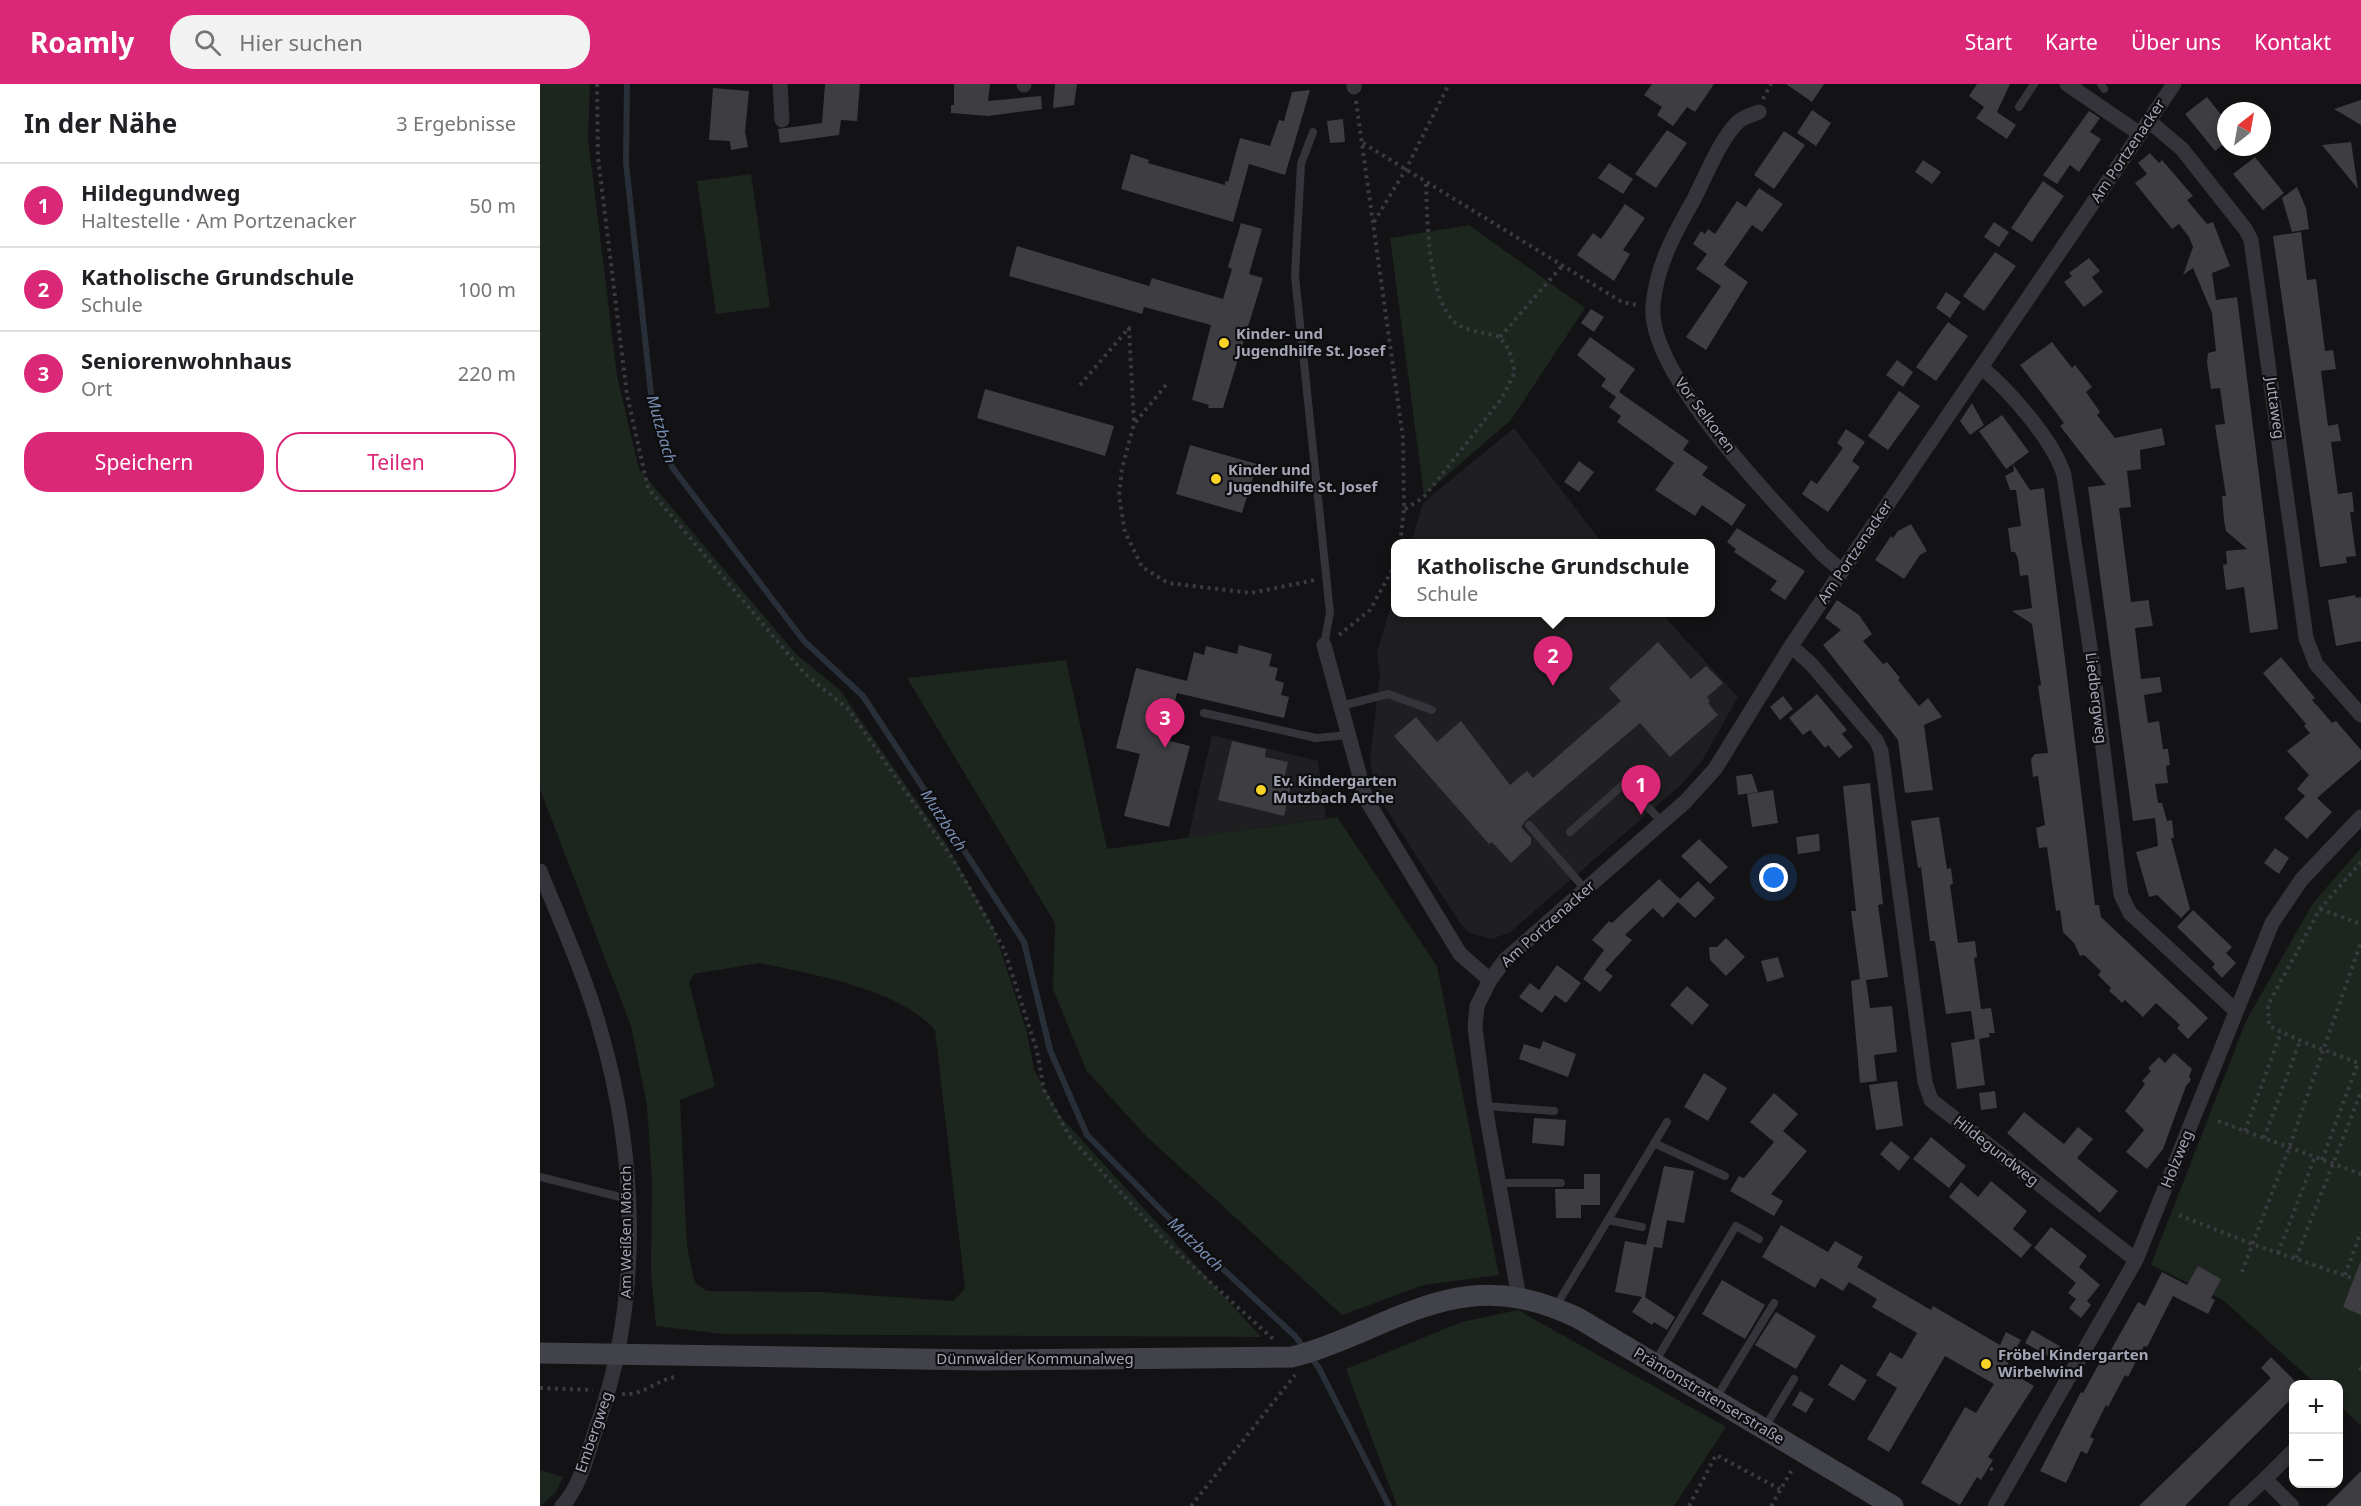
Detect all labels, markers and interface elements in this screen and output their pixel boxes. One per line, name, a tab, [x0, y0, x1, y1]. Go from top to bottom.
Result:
search box	[170, 15, 590, 69]
text: Roamly	[30, 23, 134, 61]
icon: search	[191, 26, 224, 59]
text: Hier suchen	[239, 27, 363, 57]
text: Start	[1965, 28, 2012, 56]
text: Karte	[2045, 28, 2098, 56]
text: Über uns	[2131, 28, 2221, 56]
text: Kontakt	[2254, 28, 2331, 56]
street label: Am Portzenacker	[2085, 95, 2169, 206]
north arrow	[2217, 102, 2271, 156]
text: In der Nähe	[24, 105, 177, 141]
text: 3 Ergebnisse	[396, 110, 516, 137]
text: Hildegundweg	[81, 177, 240, 207]
text: 1	[38, 192, 49, 219]
text: 50 m	[469, 192, 516, 219]
text: Haltestelle · Am Portzenacker	[81, 207, 357, 234]
text: Katholische Grundschule	[81, 261, 354, 291]
text: 2	[38, 276, 49, 303]
text: 100 m	[458, 276, 516, 303]
text: Schule	[81, 291, 143, 318]
place label: Kinder- und Jugendhilfe St. Josef	[1234, 323, 1386, 360]
marker: Kinder- und Jugendhilfe St. Josef	[1217, 336, 1231, 350]
text: Seniorenwohnhaus	[81, 345, 292, 375]
text: 3	[38, 360, 49, 387]
text: 220 m	[458, 360, 516, 387]
street label: Vor Selkoren	[1671, 373, 1741, 456]
street label: Juttaweg	[2261, 374, 2290, 440]
text: Ort	[81, 375, 112, 402]
water label: Mutzbach	[642, 392, 682, 466]
button: Speichern	[24, 432, 264, 492]
button: Teilen	[276, 432, 516, 492]
place label: Kinder und Jugendhilfe St. Josef	[1226, 459, 1378, 496]
marker: Kinder und Jugendhilfe St. Josef	[1209, 472, 1223, 486]
street label: Am Portzenacker	[1812, 496, 1896, 607]
popup	[1391, 539, 1715, 617]
text: Katholische Grundschule	[1416, 550, 1690, 580]
text: Schule	[1416, 580, 1478, 607]
pin: 2	[1534, 636, 1572, 686]
street label: Liedbergweg	[2081, 651, 2113, 745]
pin: 3	[1146, 698, 1184, 748]
pin: 1	[1622, 766, 1660, 815]
place label: Ev. Kindergarten Mutzbach Arche	[1273, 770, 1397, 807]
marker: Ev. Kindergarten Mutzbach Arche	[1254, 783, 1268, 797]
water label: Mutzbach	[916, 785, 972, 855]
your location	[1759, 863, 1788, 892]
street label: Am Portzenacker	[1496, 876, 1599, 971]
street label: Hildegundweg	[1950, 1111, 2043, 1190]
street label: Holzweg	[2155, 1127, 2197, 1190]
street label: Am Weißen Mönch	[615, 1165, 635, 1299]
water label: Mutzbach	[1163, 1212, 1229, 1276]
street label: Prämonstratenserstraße	[1630, 1342, 1789, 1448]
place label: Fröbel Kindergarten Wirbelwind	[1998, 1344, 2148, 1381]
street label: Dünnwalder Kommunalweg	[936, 1348, 1134, 1368]
marker: Fröbel Kindergarten Wirbelwind	[1979, 1357, 1993, 1371]
map controls	[2289, 1380, 2343, 1488]
button: +	[2289, 1380, 2343, 1434]
street label: Embergweg	[570, 1388, 616, 1475]
button: −	[2289, 1434, 2343, 1488]

